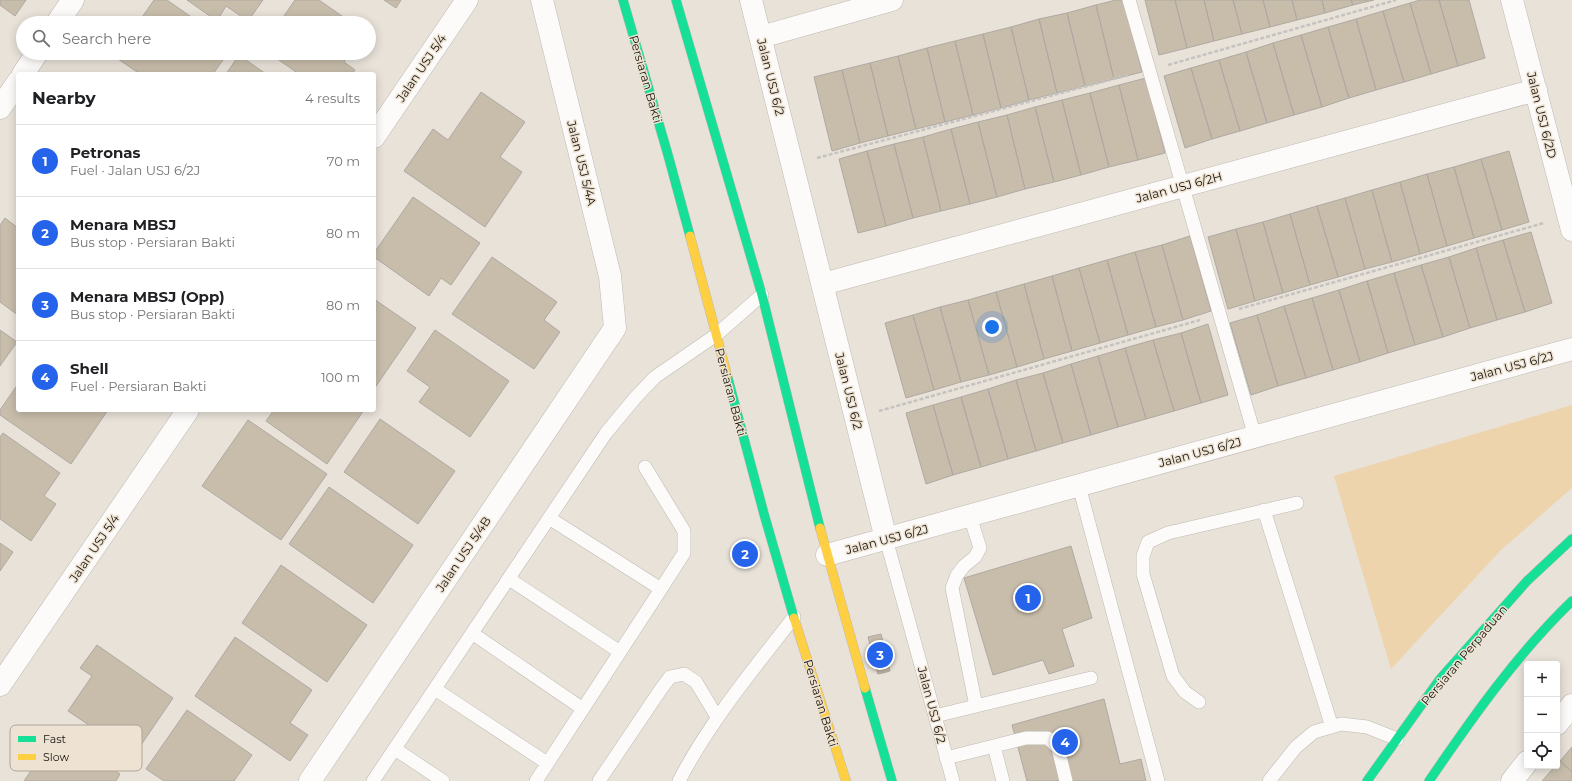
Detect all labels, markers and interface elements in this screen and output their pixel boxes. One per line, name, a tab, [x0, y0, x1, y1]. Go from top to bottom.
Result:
search box	[16, 16, 376, 60]
icon: search	[30, 27, 52, 49]
text: Search here	[62, 29, 151, 48]
street label: Jalan USJ 5/4	[392, 31, 449, 106]
street label: Persiaran Bakti	[626, 33, 666, 125]
street label: Jalan USJ 6/2	[754, 36, 788, 117]
street label: Jalan USJ 6/2D	[1524, 69, 1560, 160]
text: Nearby	[32, 88, 96, 108]
text: 4 results	[305, 90, 360, 106]
street label: Jalan USJ 5/4A	[564, 118, 600, 208]
text: Petronas	[70, 143, 141, 162]
text: 1	[42, 153, 48, 169]
text: 70 m	[327, 153, 360, 169]
text: Fuel · Jalan USJ 6/2J	[70, 162, 200, 178]
street label: Jalan USJ 6/2H	[1133, 168, 1224, 206]
text: Menara MBSJ	[70, 215, 176, 234]
text: 2	[41, 225, 49, 241]
text: 80 m	[326, 225, 360, 241]
text: Bus stop · Persiaran Bakti	[70, 234, 235, 250]
text: Menara MBSJ (Opp)	[70, 287, 225, 306]
text: 3	[41, 297, 49, 313]
text: 80 m	[326, 297, 360, 313]
text: Bus stop · Persiaran Bakti	[70, 306, 235, 322]
your location	[982, 317, 1002, 337]
street label: Persiaran Bakti	[712, 346, 750, 438]
street label: Jalan USJ 6/2J	[1468, 348, 1555, 385]
street label: Jalan USJ 6/2	[832, 350, 866, 431]
text: Shell	[70, 359, 109, 378]
text: 4	[41, 369, 49, 385]
text: 100 m	[321, 369, 360, 385]
text: Fuel · Persiaran Bakti	[70, 378, 206, 394]
street label: Jalan USJ 6/2J	[1156, 434, 1243, 471]
street label: Jalan USJ 5/4	[65, 511, 122, 586]
street label: Jalan USJ 5/4B	[432, 513, 494, 595]
street label: Jalan USJ 6/2J	[843, 521, 930, 558]
pin: 2	[732, 539, 758, 569]
pin: 1	[1015, 583, 1041, 613]
street label: Persiaran Perpaduan	[1418, 602, 1510, 708]
pin: 3	[867, 640, 893, 670]
street label: Persiaran Bakti	[801, 657, 841, 749]
map controls	[1524, 661, 1560, 769]
button: +	[1524, 661, 1560, 697]
street label: Jalan USJ 6/2	[914, 664, 950, 745]
button: −	[1524, 697, 1560, 733]
legend	[10, 725, 142, 771]
pin: 4	[1052, 727, 1078, 757]
text: Fast	[43, 732, 67, 746]
button: locate	[1524, 733, 1560, 769]
text: Slow	[43, 750, 69, 764]

